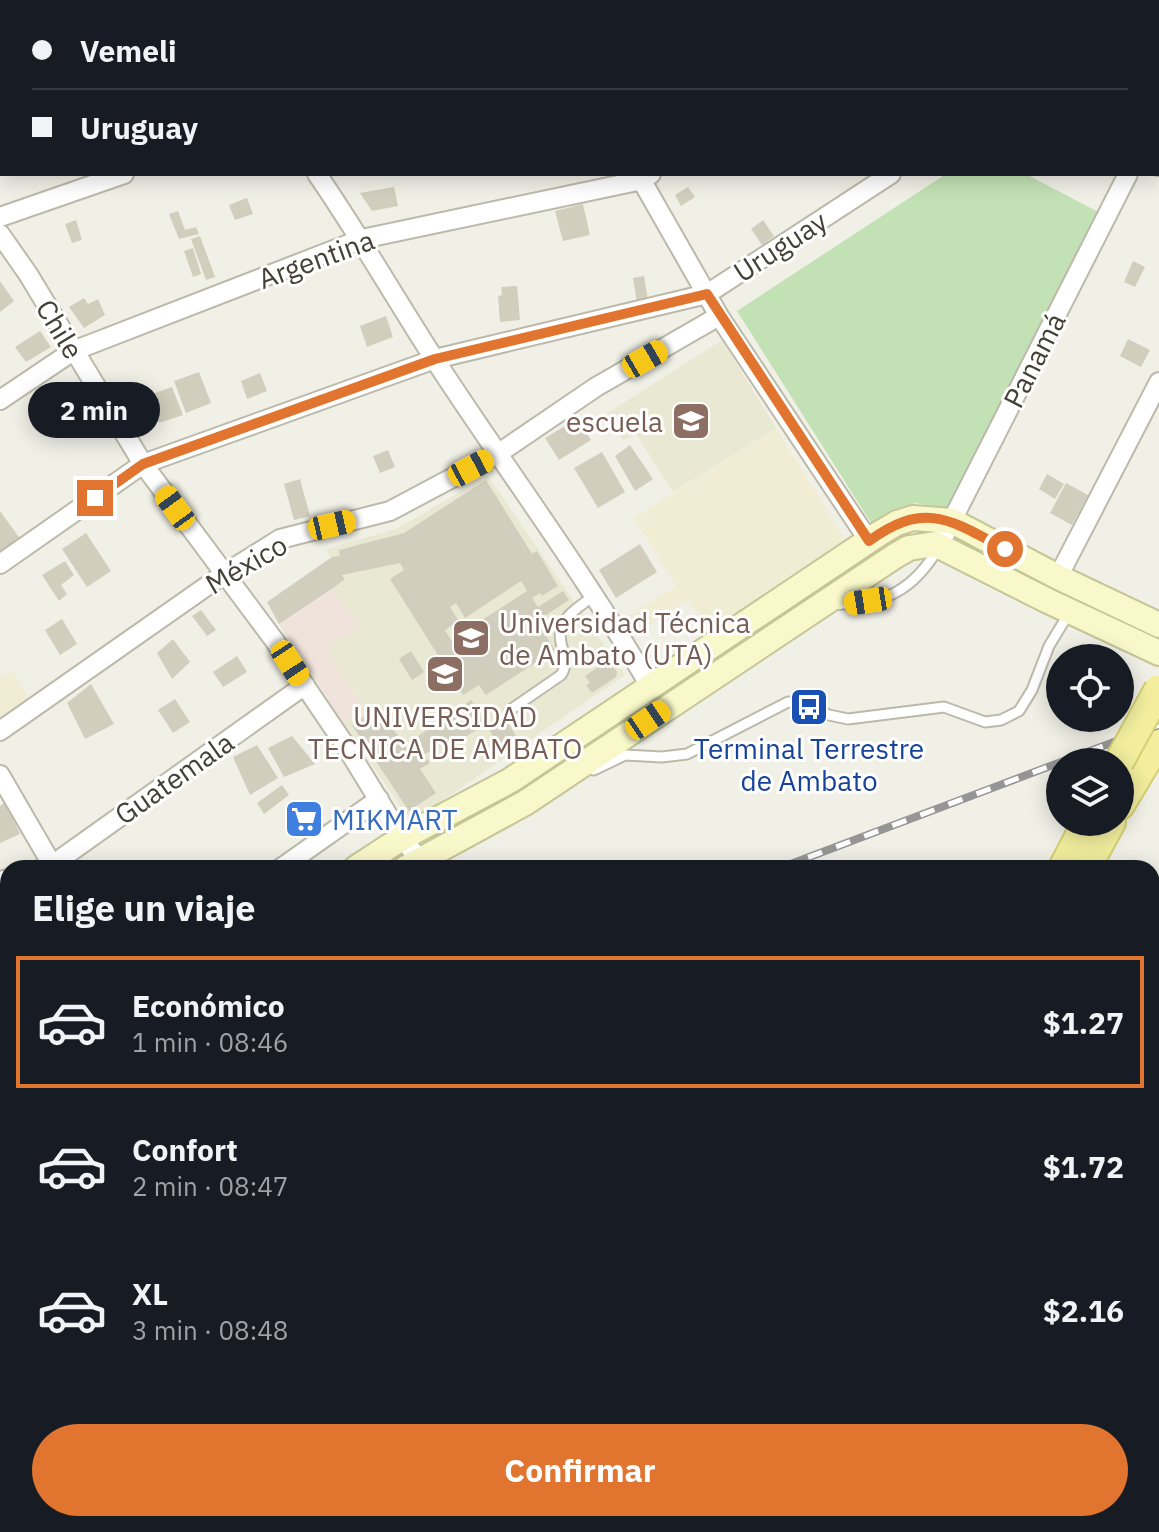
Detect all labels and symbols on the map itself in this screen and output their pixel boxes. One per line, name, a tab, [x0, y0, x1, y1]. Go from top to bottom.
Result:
street label: Uruguay	[726, 202, 834, 290]
street label: Argentina	[253, 221, 379, 297]
street label: Chile	[28, 292, 92, 366]
street label: Panamá	[994, 306, 1074, 414]
car	[618, 337, 672, 381]
callout: 2 min	[29, 382, 161, 438]
school or university icon: escuela	[670, 400, 712, 442]
place label: escuela	[566, 403, 663, 440]
car	[444, 446, 498, 490]
route end	[77, 480, 113, 516]
car	[151, 482, 199, 534]
car	[306, 508, 358, 542]
street label: México	[198, 526, 294, 602]
route start	[987, 531, 1023, 567]
car	[842, 585, 894, 617]
place label: Universidad Técnica de Ambato (UTA)	[499, 604, 750, 673]
school or university icon: Universidad Técnica de Ambato (UTA)	[450, 617, 492, 659]
car	[267, 636, 313, 690]
school or university icon: UNIVERSIDAD TECNICA DE AMBATO	[424, 653, 466, 695]
bus stop icon: Terminal Terrestre de Ambato	[788, 686, 830, 728]
car	[621, 697, 675, 743]
place label: UNIVERSIDAD TECNICA DE AMBATO	[308, 698, 582, 767]
street label: Guatemala	[107, 723, 241, 833]
place label: Terminal Terrestre de Ambato	[694, 730, 924, 799]
supermarket icon: MIKMART	[283, 798, 325, 840]
place label: MIKMART	[332, 801, 458, 838]

